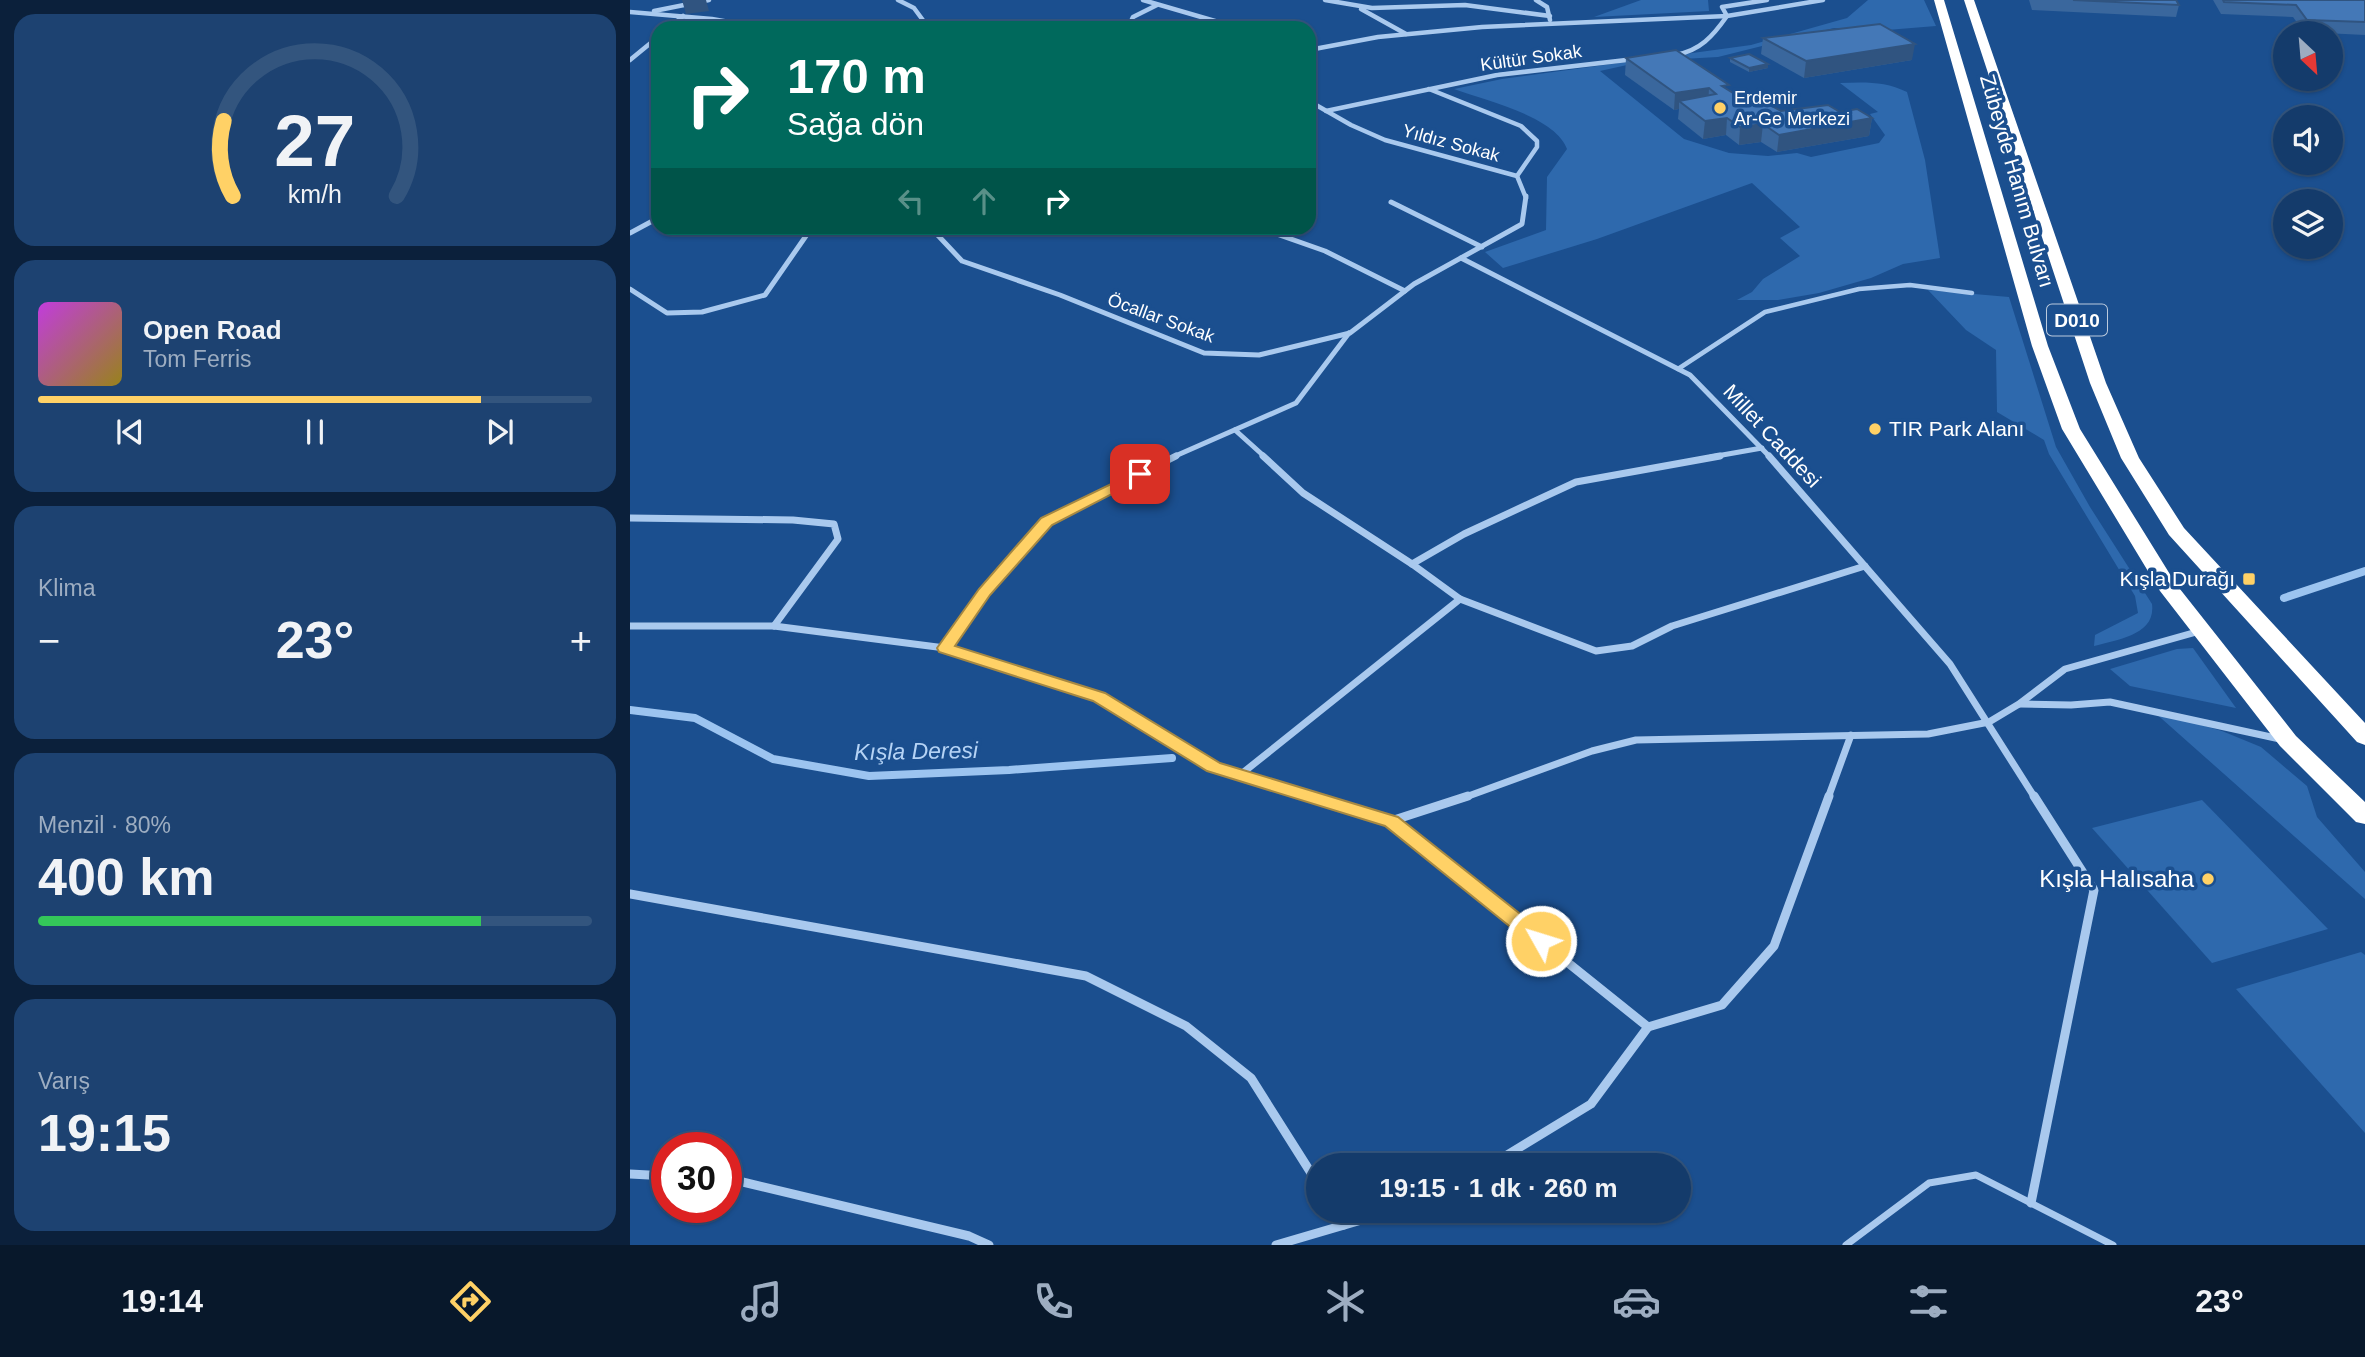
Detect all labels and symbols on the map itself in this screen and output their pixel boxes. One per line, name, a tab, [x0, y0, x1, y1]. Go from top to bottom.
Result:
north arrow	[2273, 21, 2343, 91]
street label: Kültür Sokak	[1479, 41, 1584, 75]
street label: Zübeyde Hanım Bulvarı	[1976, 72, 2059, 290]
place label: Erdemir Ar-Ge Merkezi	[1734, 88, 1850, 129]
marker: Erdemir Ar-Ge Merkezi	[1712, 100, 1728, 116]
street label: Yıldız Sokak	[1400, 120, 1503, 166]
street label: Öcallar Sokak	[1105, 289, 1218, 347]
road number: D010	[2047, 304, 2107, 336]
street label: Millet Caddesi	[1719, 380, 1826, 492]
place label: TIR Park Alanı	[1889, 417, 2024, 440]
marker: TIR Park Alanı	[1867, 421, 1883, 437]
pin	[1110, 444, 1170, 504]
place label: Kışla Durağı	[2119, 567, 2235, 590]
marker: Kışla Durağı	[2241, 571, 2257, 587]
water label: Kışla Deresi	[854, 737, 979, 765]
place label: Kışla Halısaha	[2039, 865, 2195, 892]
marker: Kışla Halısaha	[2200, 871, 2216, 887]
position arrow	[1504, 904, 1578, 978]
speed limit sign: 30	[651, 1132, 742, 1223]

